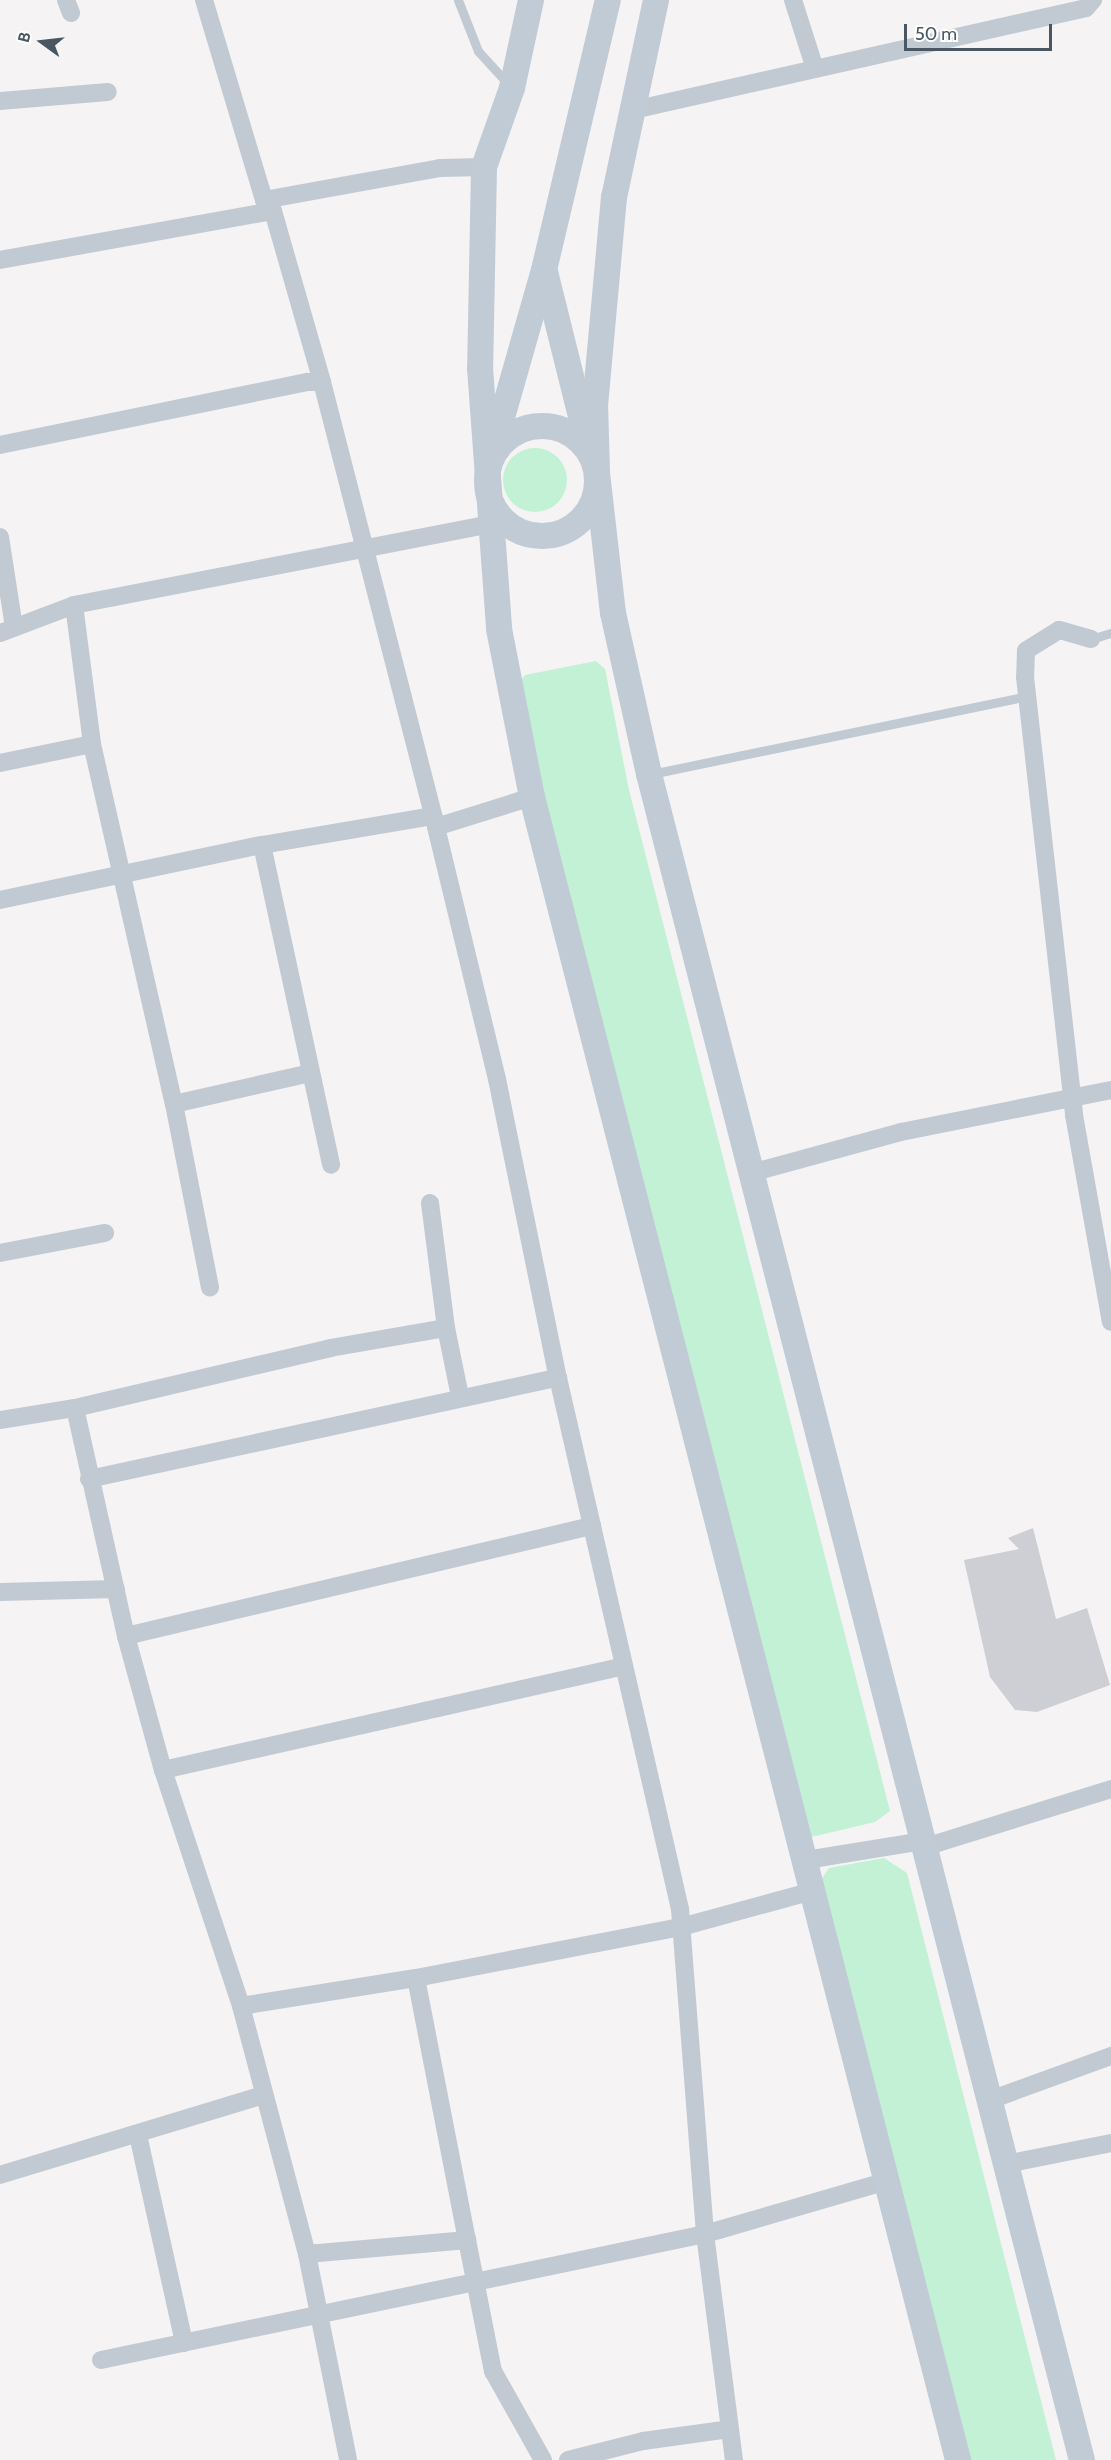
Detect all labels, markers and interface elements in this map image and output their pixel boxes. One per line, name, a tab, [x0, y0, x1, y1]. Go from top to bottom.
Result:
north arrow	[12, 12, 72, 72]
scale bar	[907, 12, 1056, 50]
text: 50 m	[915, 23, 957, 45]
text: B	[14, 30, 35, 45]

